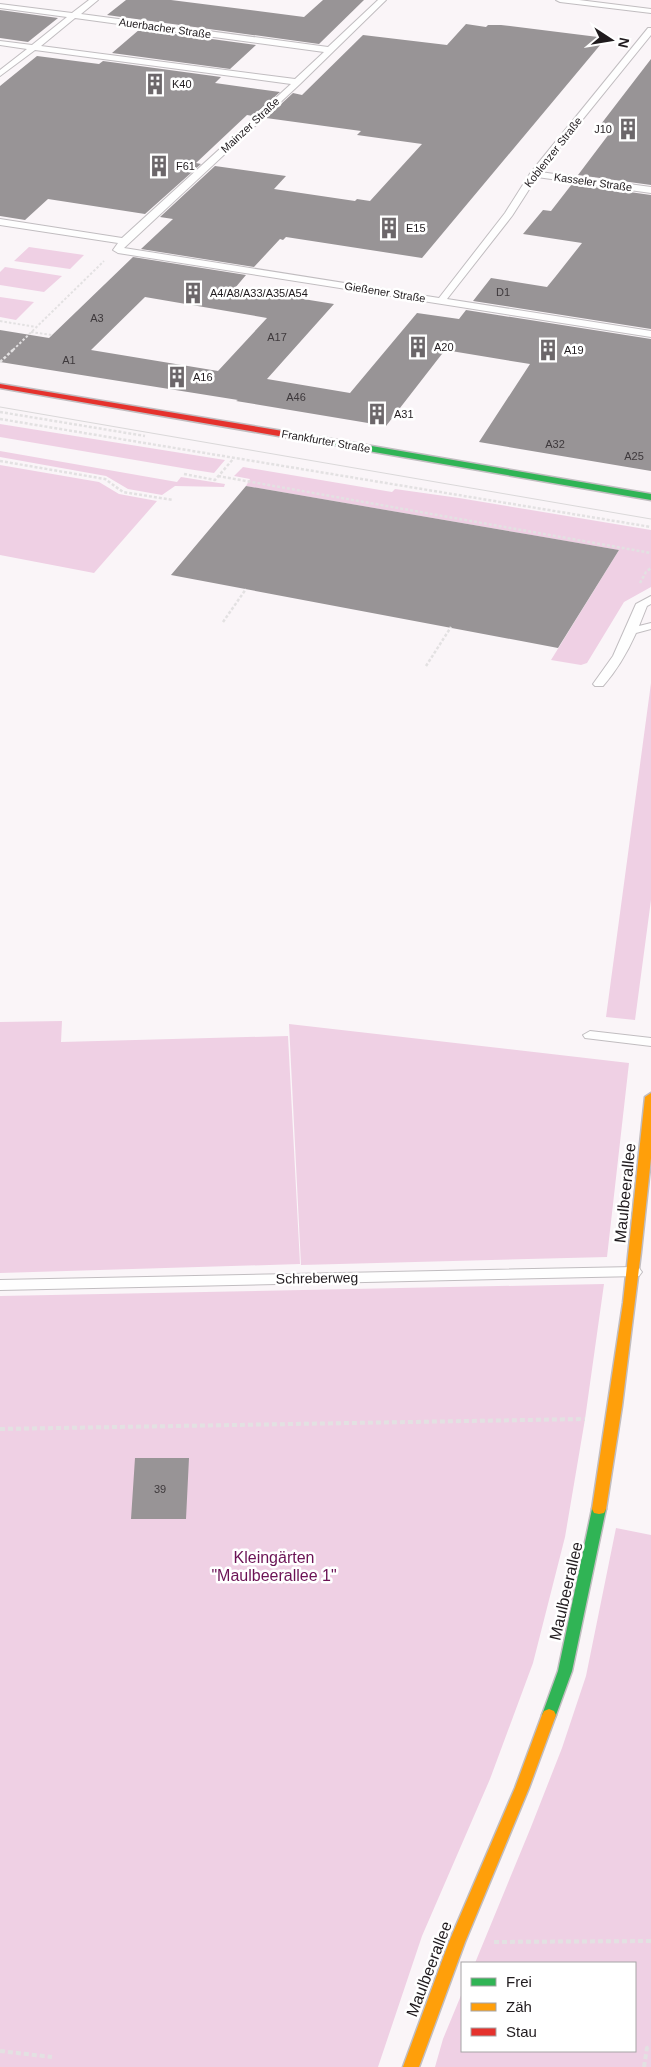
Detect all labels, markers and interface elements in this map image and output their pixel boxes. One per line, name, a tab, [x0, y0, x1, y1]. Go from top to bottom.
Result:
north arrow	[586, 15, 636, 65]
street label: Auerbacher Straße	[118, 16, 212, 40]
text: N	[615, 36, 633, 49]
building icon: K40	[142, 71, 168, 97]
place label: K40	[172, 78, 192, 90]
street label: Mainzer Straße	[218, 95, 282, 155]
street label: Koblenzer Straße	[522, 115, 584, 189]
building icon: J10	[615, 116, 641, 142]
place label: J10	[594, 123, 612, 135]
building icon: F61	[146, 153, 172, 179]
place label: F61	[176, 160, 195, 172]
street label: Kasseler Straße	[553, 171, 633, 193]
building icon: E15	[376, 215, 402, 241]
place label: E15	[406, 222, 426, 234]
building icon: A4/A8/A33/A35/A54	[180, 280, 206, 306]
street label: Gießener Straße	[344, 280, 426, 304]
house number: D1	[496, 286, 510, 298]
place label: A4/A8/A33/A35/A54	[210, 287, 308, 299]
house number: A3	[90, 312, 104, 324]
house number: A17	[267, 331, 287, 343]
building icon: A20	[405, 334, 431, 360]
building icon: A19	[535, 337, 561, 363]
place label: A20	[434, 341, 454, 353]
place label: A19	[564, 344, 584, 356]
house number: A1	[62, 354, 76, 366]
building icon: A16	[164, 364, 190, 390]
place label: A16	[193, 371, 213, 383]
house number: A46	[286, 391, 306, 403]
building icon: A31	[364, 401, 390, 427]
place label: A31	[394, 408, 414, 420]
street label: Frankfurter Straße	[281, 427, 371, 455]
house number: A32	[545, 438, 565, 450]
house number: A25	[624, 450, 644, 462]
street label: Maulbeerallee	[611, 1142, 639, 1244]
street label: Schreberweg	[276, 1269, 358, 1287]
house number: 39	[154, 1483, 166, 1495]
street label: Maulbeerallee	[546, 1540, 586, 1642]
park label: Kleingärten "Maulbeerallee 1"	[211, 1549, 337, 1584]
street label: Maulbeerallee	[403, 1919, 455, 2019]
legend	[461, 1962, 636, 2052]
text: Frei	[506, 1973, 532, 1990]
text: Zäh	[506, 1998, 532, 2015]
text: Stau	[506, 2023, 537, 2040]

